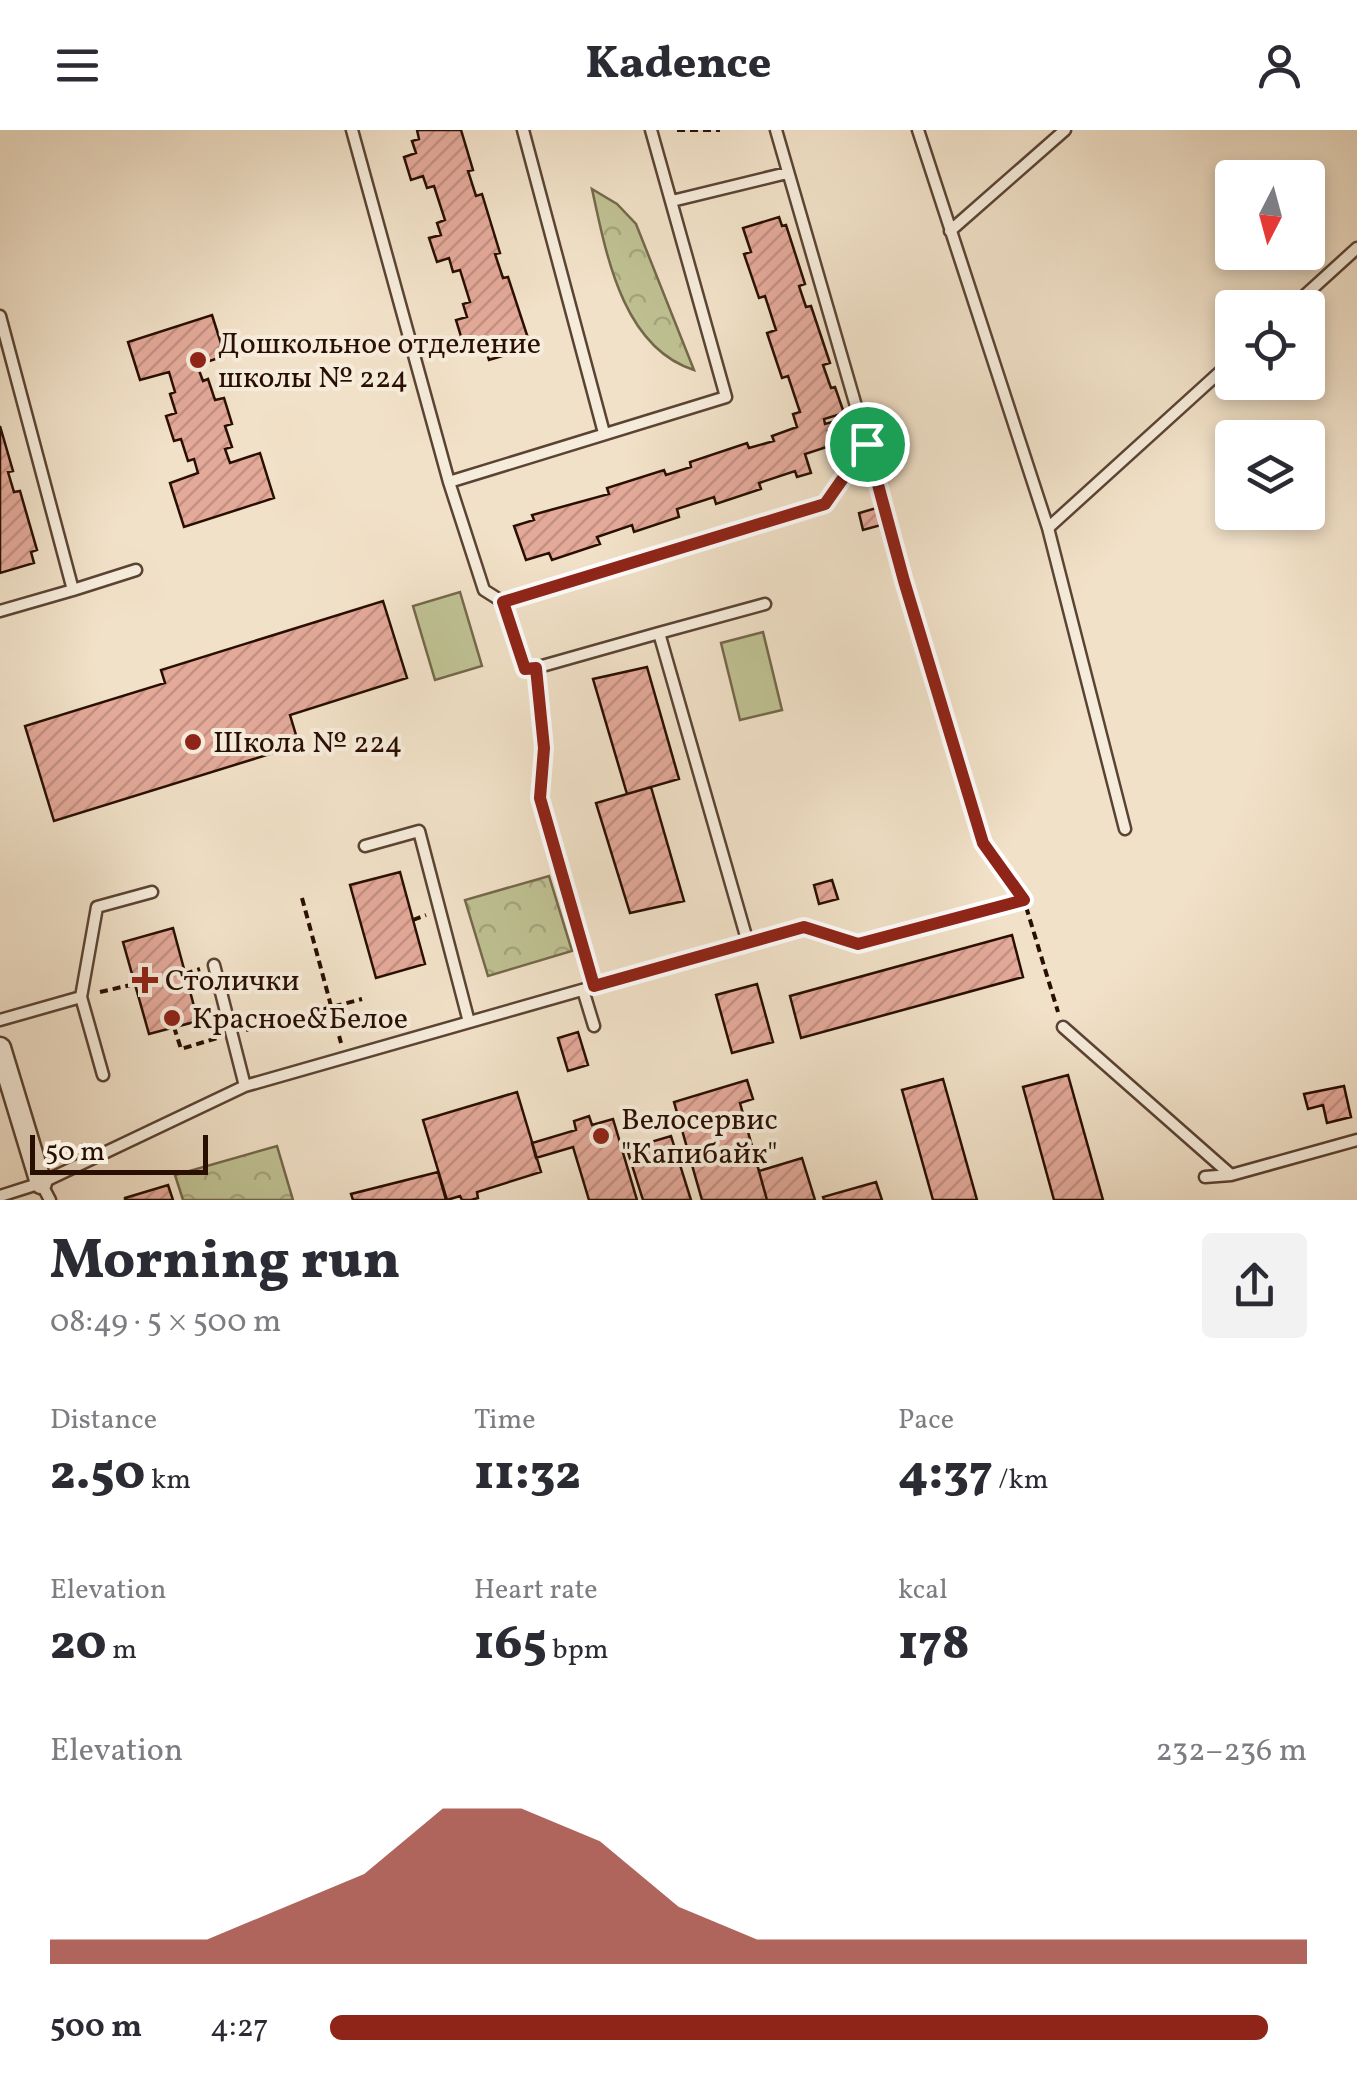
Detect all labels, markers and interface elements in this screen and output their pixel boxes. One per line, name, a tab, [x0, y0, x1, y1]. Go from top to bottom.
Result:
text: Kadence	[586, 34, 771, 97]
icon: menu	[50, 38, 105, 93]
icon: person	[1252, 38, 1307, 93]
north arrow	[1215, 160, 1325, 270]
map controls	[1215, 160, 1325, 530]
button: locate	[1215, 290, 1325, 400]
place label: Дошкольное отделение школы № 224	[218, 324, 541, 400]
marker: Дошкольное отделение школы № 224	[187, 349, 209, 371]
pin	[825, 402, 910, 487]
icon: arrive	[840, 417, 895, 472]
button: layers	[1215, 420, 1325, 530]
place label: Школа № 224	[213, 723, 402, 765]
marker: Школа № 224	[182, 731, 204, 753]
place label: Столички	[165, 961, 300, 1003]
marker: Столички	[134, 969, 156, 991]
place label: Красное&Белое	[192, 999, 408, 1041]
marker: Красное&Белое	[161, 1007, 183, 1029]
place label: Велосервис "Капибайк"	[621, 1100, 778, 1176]
marker: Велосервис "Капибайк"	[590, 1125, 612, 1147]
scale bar	[30, 1130, 208, 1174]
text: 50 m	[45, 1133, 105, 1172]
text: Morning run	[50, 1225, 400, 1301]
button: share	[1202, 1233, 1307, 1338]
text: 08:49 · 5 × 500 m	[50, 1301, 281, 1345]
text: Distance	[50, 1401, 157, 1440]
text: Time	[474, 1401, 535, 1440]
text: Pace	[898, 1401, 954, 1440]
text: 2.50	[50, 1440, 145, 1510]
text: 11:32	[474, 1440, 581, 1510]
text: 4:37	[898, 1440, 993, 1510]
text: km	[145, 1461, 191, 1500]
text: /km	[993, 1461, 1049, 1500]
text: Elevation	[50, 1571, 166, 1610]
text: Heart rate	[474, 1571, 598, 1610]
text: kcal	[898, 1571, 948, 1610]
text: 20	[50, 1610, 107, 1680]
text: 165	[474, 1610, 547, 1680]
text: 178	[898, 1610, 970, 1680]
text: m	[107, 1631, 137, 1670]
text: bpm	[547, 1631, 609, 1670]
text: Elevation	[50, 1730, 183, 1774]
text: 232–236 m	[1156, 1730, 1307, 1774]
text: 500 m	[50, 2006, 142, 2050]
text: 4:27	[210, 2006, 269, 2050]

